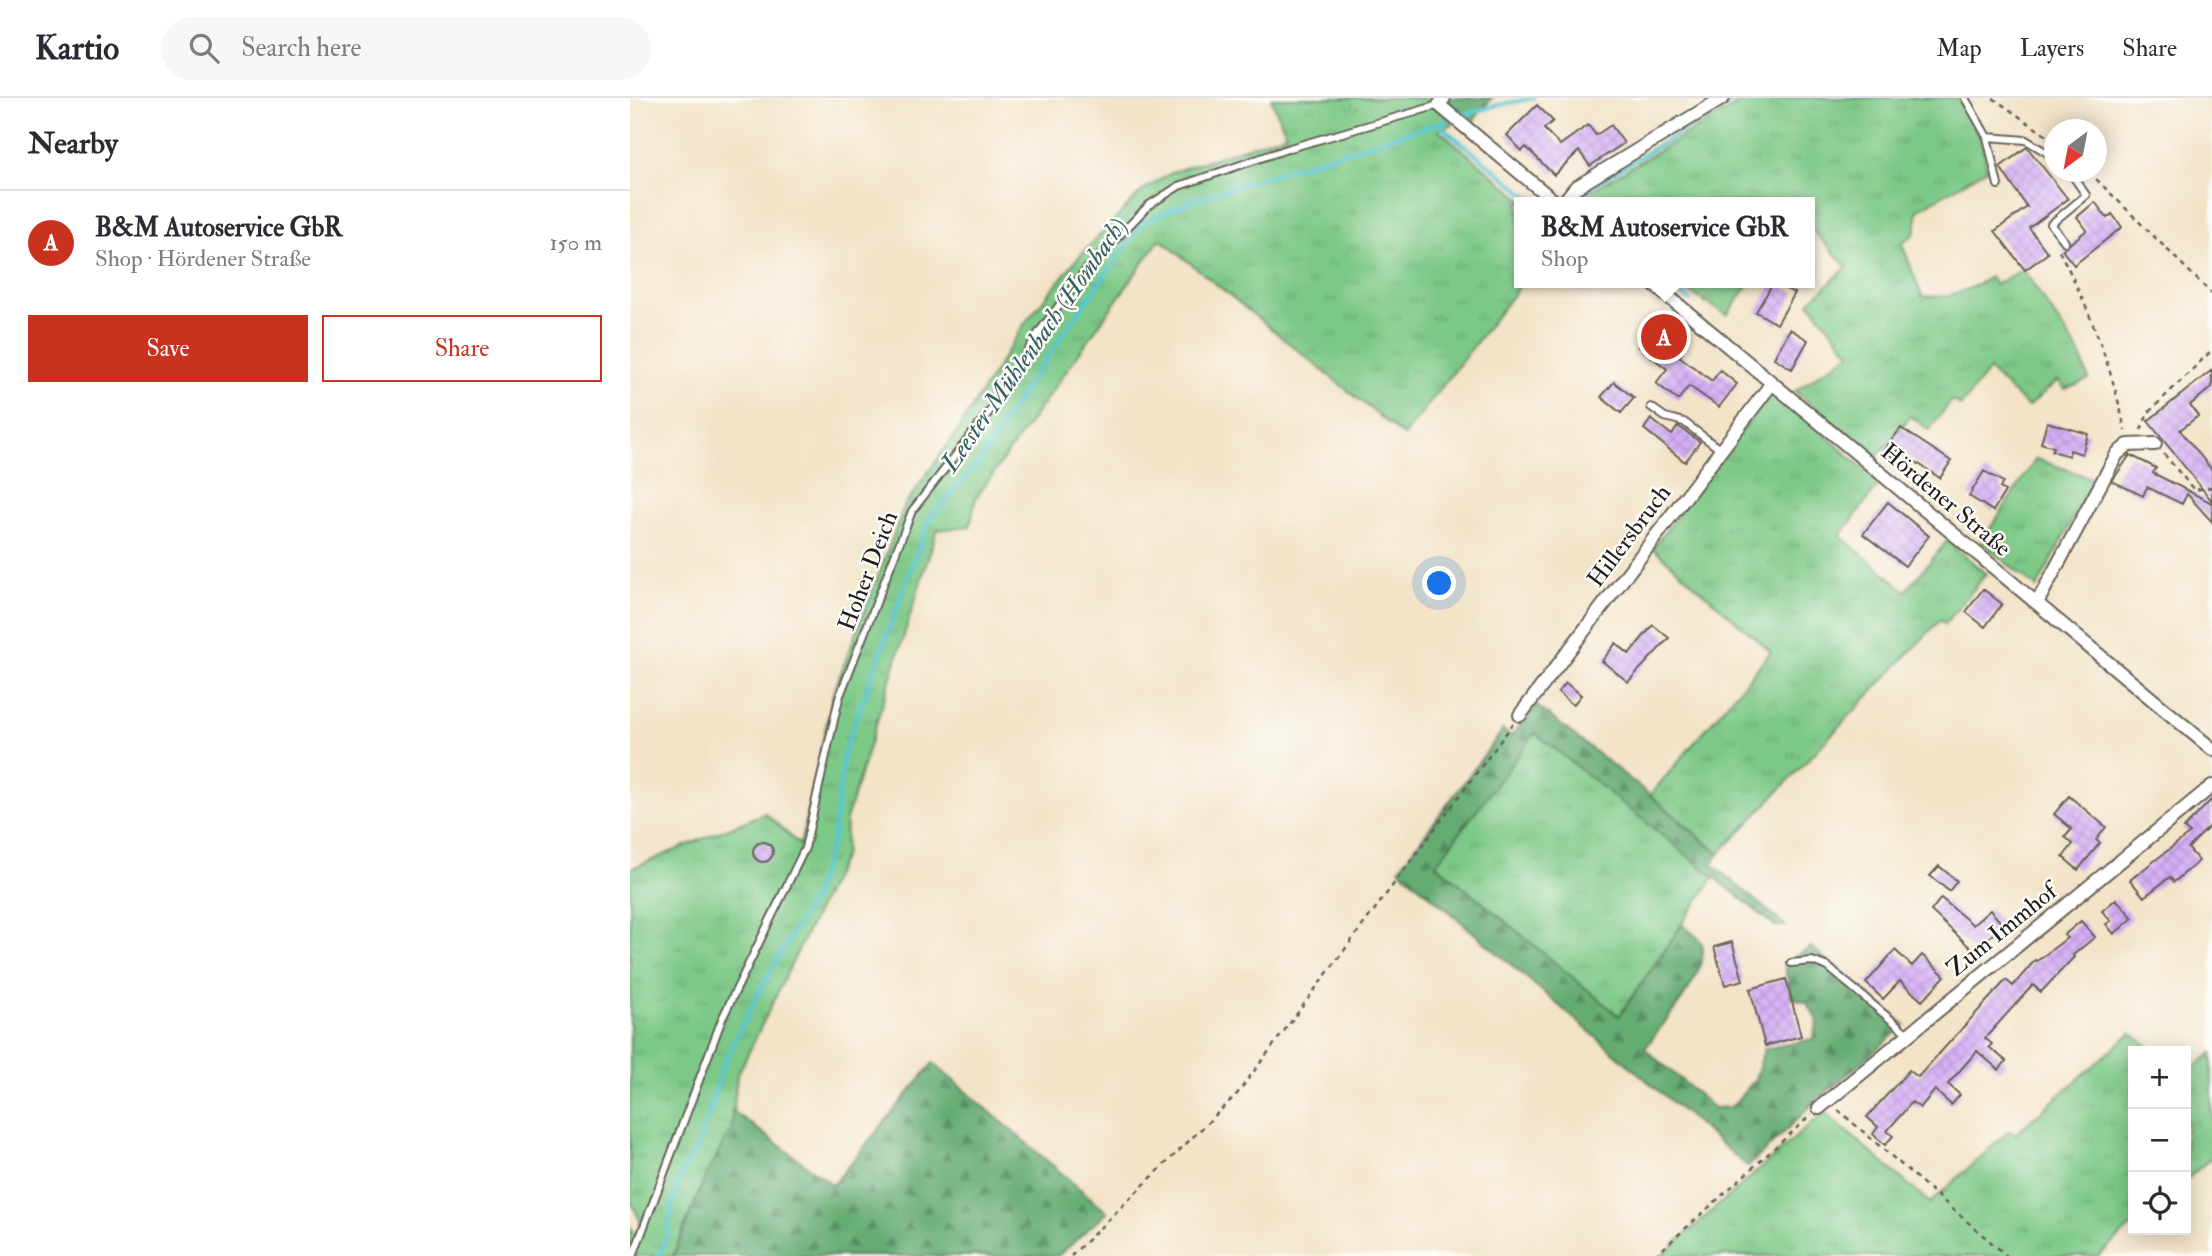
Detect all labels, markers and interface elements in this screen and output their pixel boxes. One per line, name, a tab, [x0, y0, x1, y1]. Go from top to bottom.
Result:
search box	[161, 17, 651, 80]
text: Kartio	[35, 28, 119, 69]
icon: search	[185, 29, 223, 67]
text: Search here	[241, 32, 361, 64]
text: Map	[1937, 33, 1982, 64]
text: Layers	[2020, 33, 2084, 64]
text: Share	[2122, 33, 2177, 64]
north arrow	[2044, 119, 2107, 182]
text: Nearby	[28, 125, 118, 162]
popup	[1514, 197, 1815, 288]
text: B&M Autoservice GbR	[95, 212, 342, 244]
water label: Leester Mühlenbach (Hombach)	[933, 212, 1134, 479]
text: B&M Autoservice GbR	[1541, 212, 1788, 244]
text: A	[44, 228, 58, 257]
text: 150 m	[549, 228, 602, 257]
text: Shop · Hördener Straße	[95, 244, 311, 273]
text: Shop	[1541, 244, 1588, 273]
pin: A	[1641, 311, 1687, 363]
button: Save	[28, 315, 308, 382]
button: Share	[322, 315, 602, 382]
street label: Hördener Straße	[1874, 436, 2018, 564]
street label: Hillersbruch	[1580, 478, 1678, 594]
street label: Hoher Deich	[831, 506, 905, 635]
your location	[1422, 566, 1456, 600]
street label: Zum Immhof	[1941, 874, 2066, 984]
map controls	[2128, 1046, 2191, 1235]
button: +	[2128, 1046, 2191, 1109]
button: −	[2128, 1109, 2191, 1172]
button: locate	[2128, 1172, 2191, 1235]

